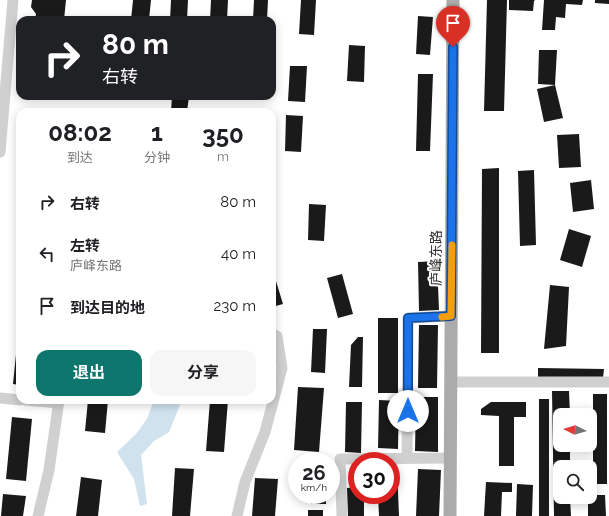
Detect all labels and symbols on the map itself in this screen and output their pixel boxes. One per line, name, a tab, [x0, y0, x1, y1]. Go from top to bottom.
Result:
pin	[436, 6, 470, 47]
street label: 庐峰东路	[428, 230, 444, 286]
position arrow	[387, 390, 429, 432]
north arrow	[553, 408, 597, 452]
speed limit sign: 30	[348, 452, 400, 504]

